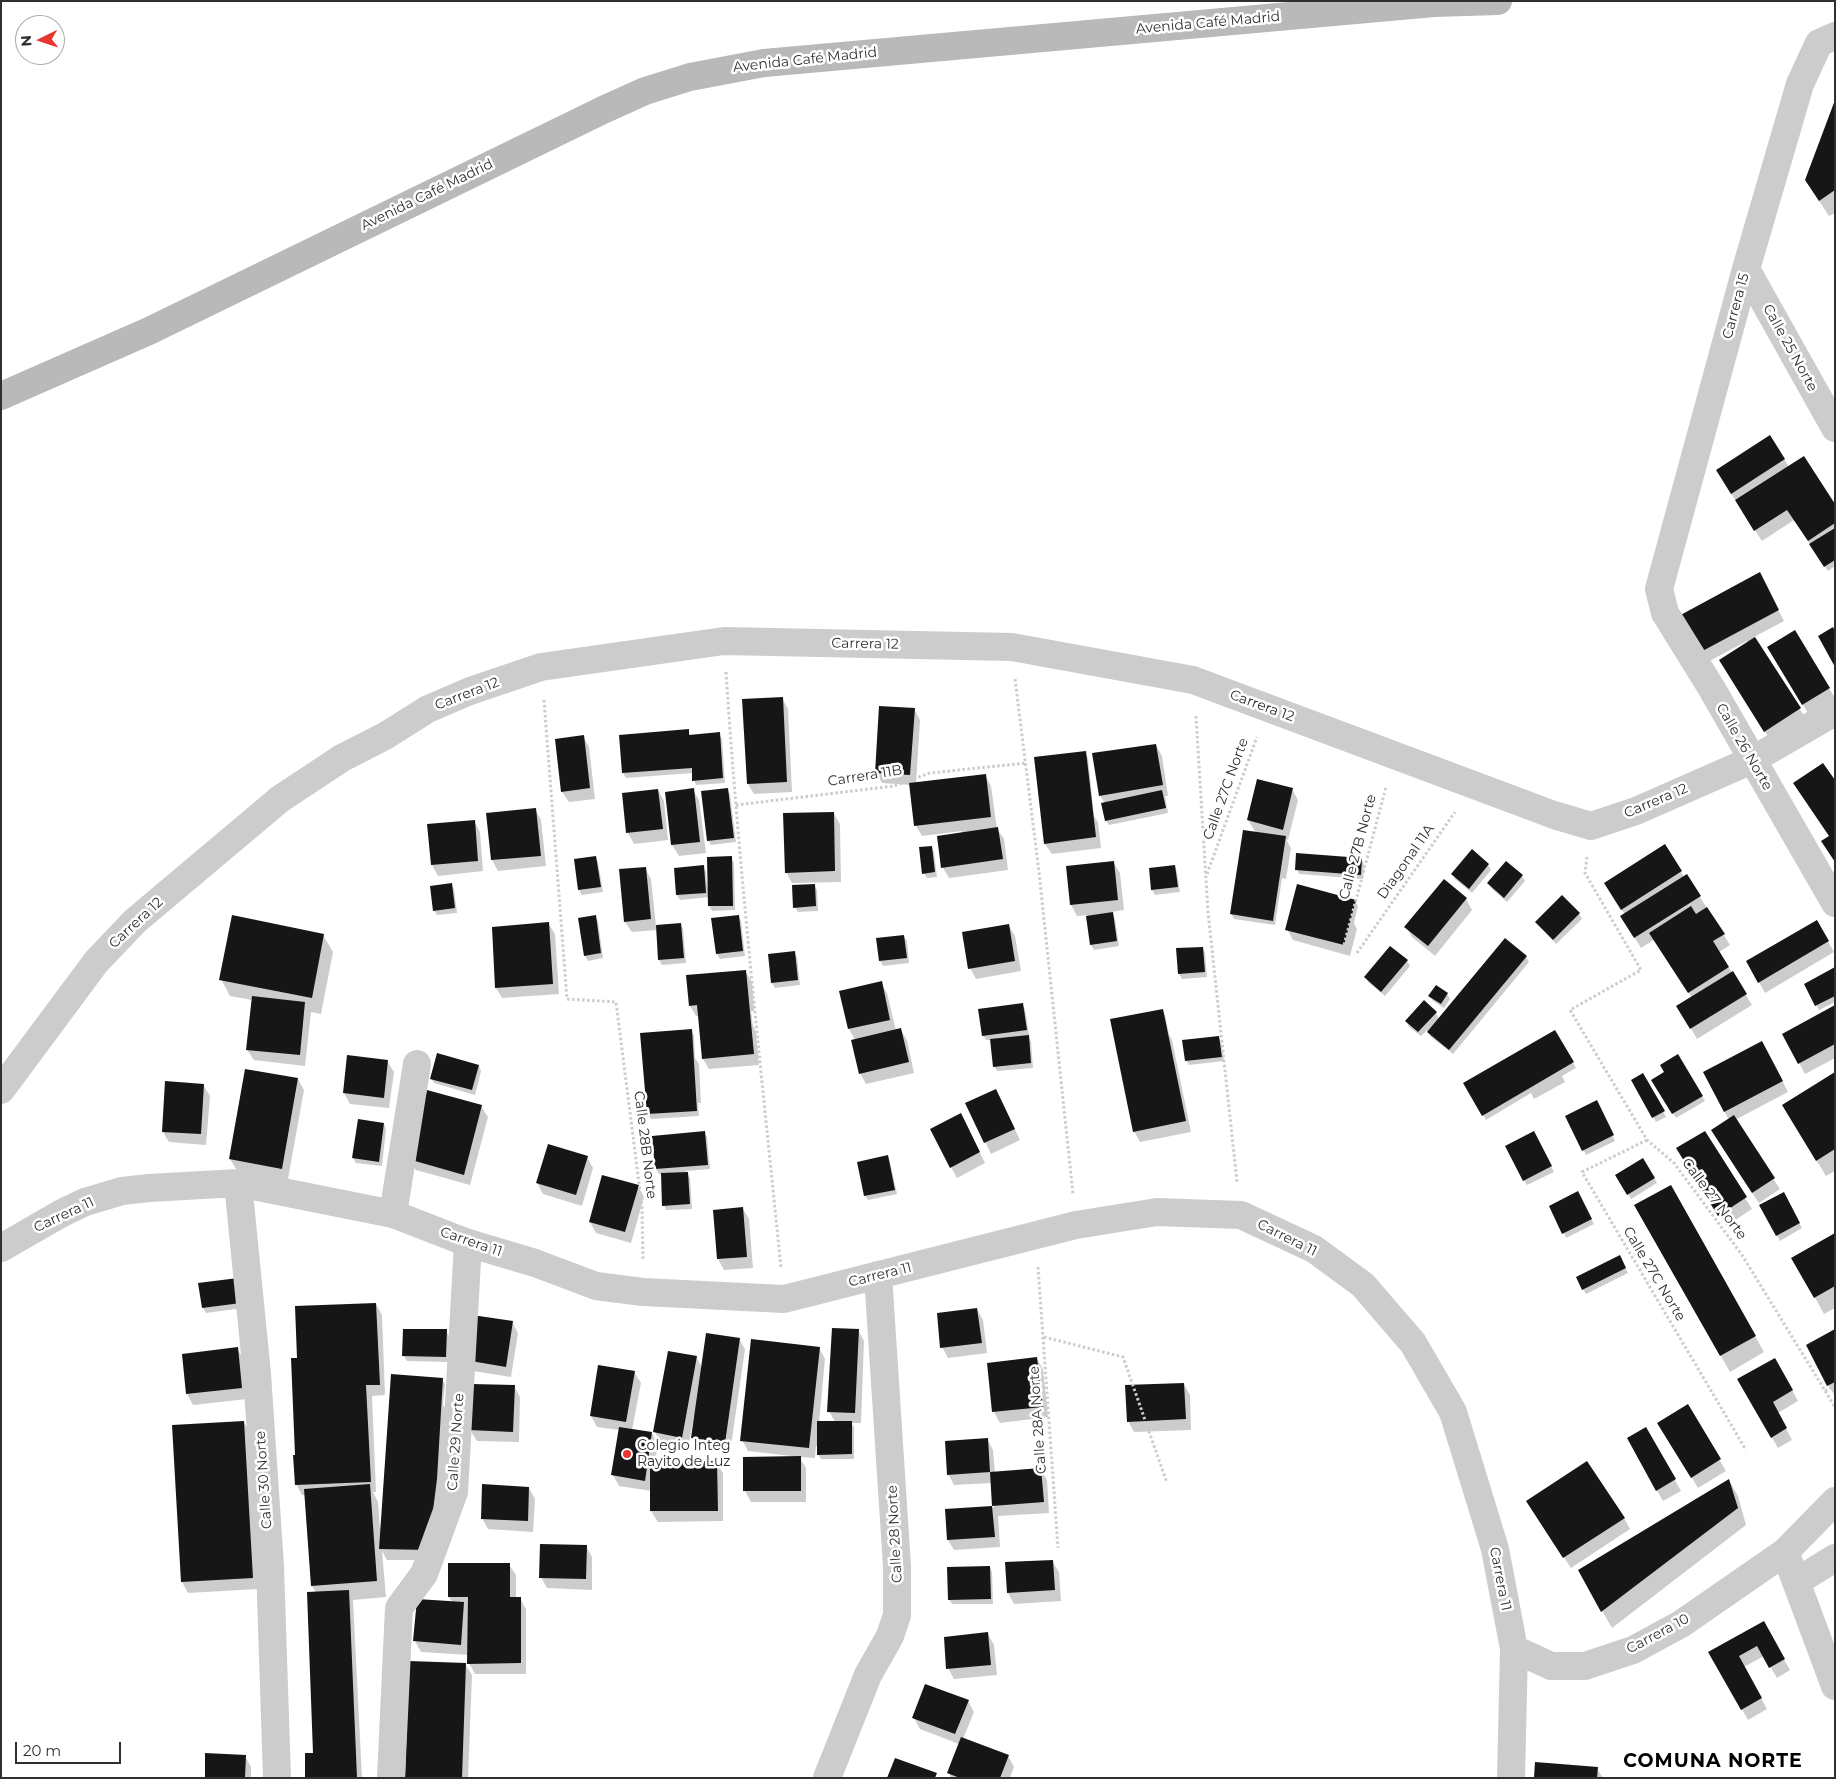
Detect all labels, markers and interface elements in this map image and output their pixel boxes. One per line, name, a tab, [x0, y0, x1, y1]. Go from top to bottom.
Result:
street label: Avenida Café Madrid	[1135, 8, 1281, 38]
north arrow	[15, 15, 65, 65]
text: N	[17, 35, 35, 47]
street label: Avenida Café Madrid	[732, 44, 878, 76]
street label: Avenida Café Madrid	[358, 156, 496, 234]
street label: Carrera 15	[1719, 271, 1753, 341]
street label: Calle 25 Norte	[1759, 301, 1821, 395]
street label: Carrera 12	[831, 635, 899, 653]
street label: Carrera 12	[433, 674, 501, 714]
street label: Carrera 12	[1227, 687, 1297, 725]
street label: Calle 26 Norte	[1712, 700, 1776, 794]
street label: Calle 27C Norte	[1200, 736, 1252, 842]
street label: Carrera 11B	[827, 762, 903, 790]
street label: Carrera 12	[1622, 780, 1690, 822]
street label: Calle 27B Norte	[1336, 793, 1380, 901]
street label: Diagonal 11A	[1374, 821, 1438, 903]
street label: Carrera 12	[106, 894, 166, 952]
street label: Calle 28B Norte	[630, 1090, 660, 1200]
street label: Calle 27 Norte	[1678, 1155, 1750, 1243]
street label: Carrera 11	[31, 1194, 97, 1236]
street label: Carrera 11	[1254, 1216, 1320, 1260]
street label: Carrera 11	[438, 1224, 504, 1260]
street label: Calle 27C Norte	[1619, 1224, 1689, 1324]
street label: Carrera 11	[847, 1259, 913, 1291]
street label: Calle 28A Norte	[1026, 1365, 1050, 1475]
street label: Calle 29 Norte	[444, 1393, 468, 1491]
street label: Calle 30 Norte	[252, 1430, 276, 1530]
place label: Colegio Integ Rayito de Luz	[637, 1438, 731, 1470]
marker: Colegio Integ Rayito de Luz	[621, 1448, 633, 1460]
street label: Calle 28 Norte	[884, 1485, 906, 1583]
street label: Carrera 11	[1486, 1546, 1514, 1612]
street label: Carrera 10	[1624, 1610, 1692, 1658]
scale bar	[18, 1732, 124, 1764]
text: 20 m	[23, 1741, 61, 1760]
district label: COMUNA NORTE	[1622, 1750, 1804, 1772]

